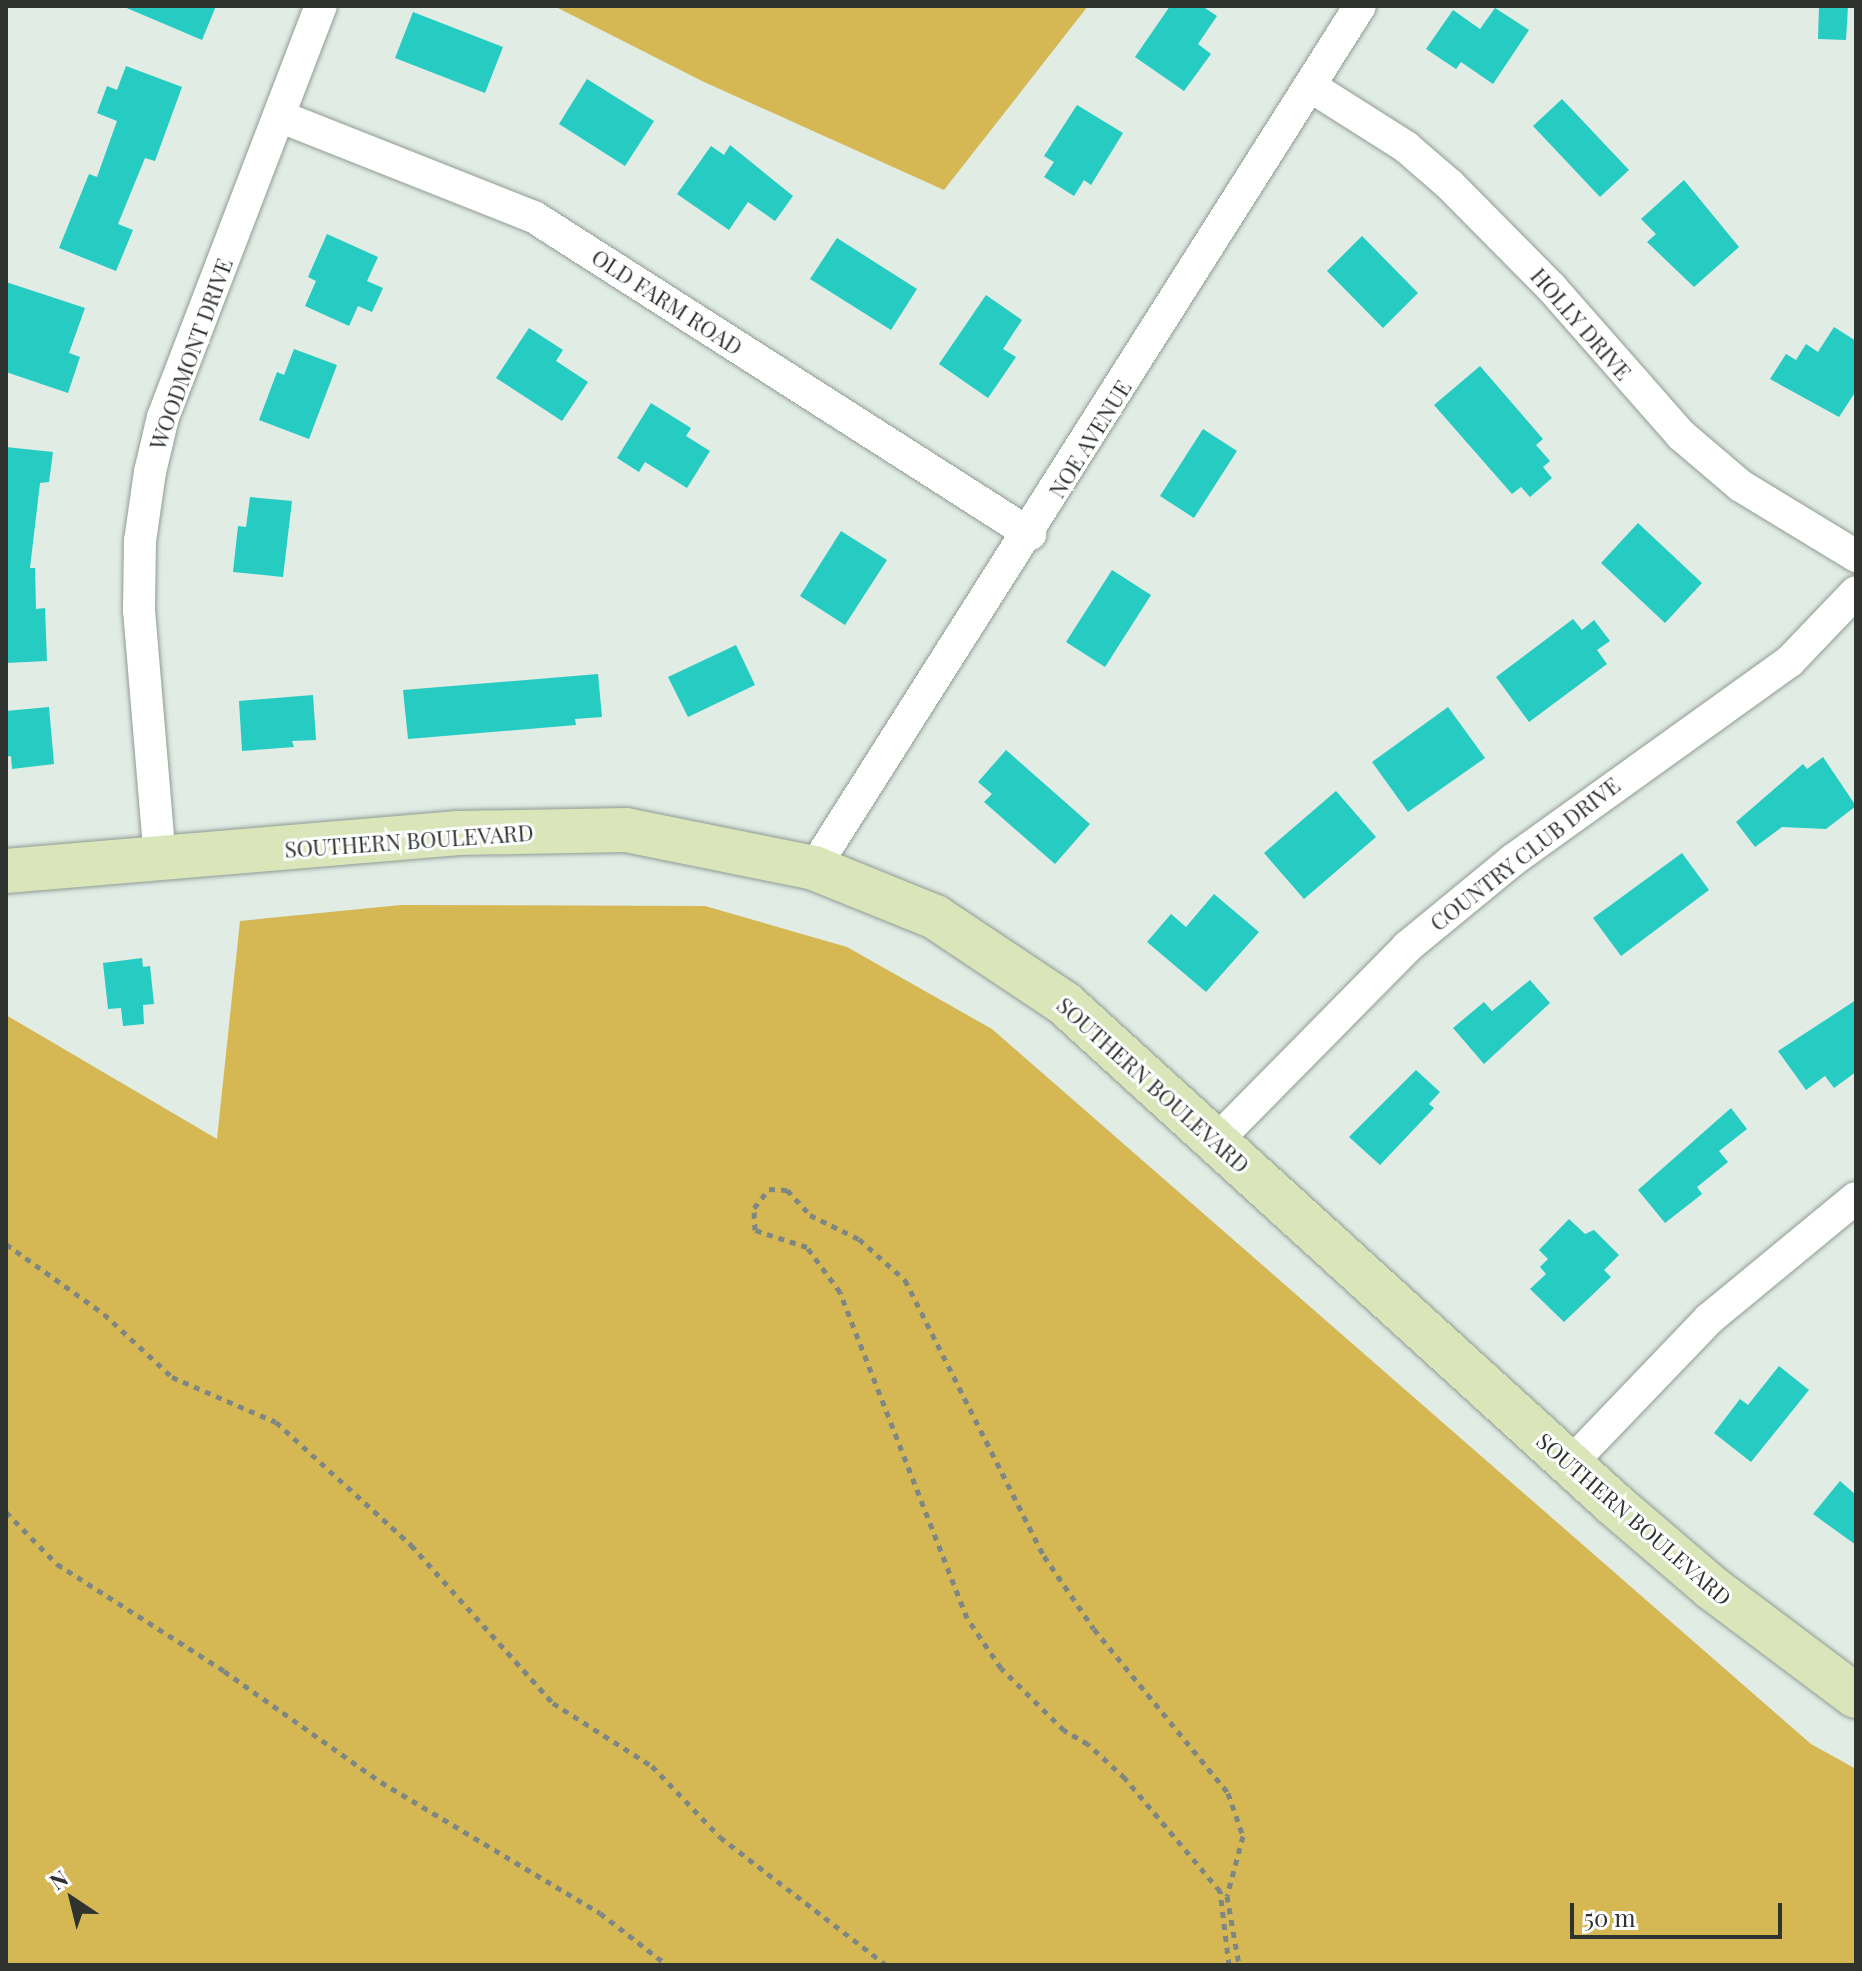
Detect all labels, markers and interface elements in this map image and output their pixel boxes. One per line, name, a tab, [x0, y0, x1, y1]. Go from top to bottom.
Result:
street label: OLD FARM ROAD	[587, 244, 747, 360]
street label: WOODMONT DRIVE	[144, 254, 238, 454]
street label: HOLLY DRIVE	[1525, 262, 1637, 386]
street label: NOE AVENUE	[1043, 375, 1137, 503]
street label: COUNTRY CLUB DRIVE	[1425, 772, 1625, 936]
street label: SOUTHERN BOULEVARD	[284, 819, 534, 863]
street label: SOUTHERN BOULEVARD	[1052, 992, 1254, 1178]
street label: SOUTHERN BOULEVARD	[1531, 1427, 1737, 1611]
north arrow	[32, 1859, 112, 1939]
text: N	[43, 1863, 73, 1896]
scale bar	[1574, 1887, 1786, 1937]
text: 50 m	[1584, 1901, 1636, 1933]

